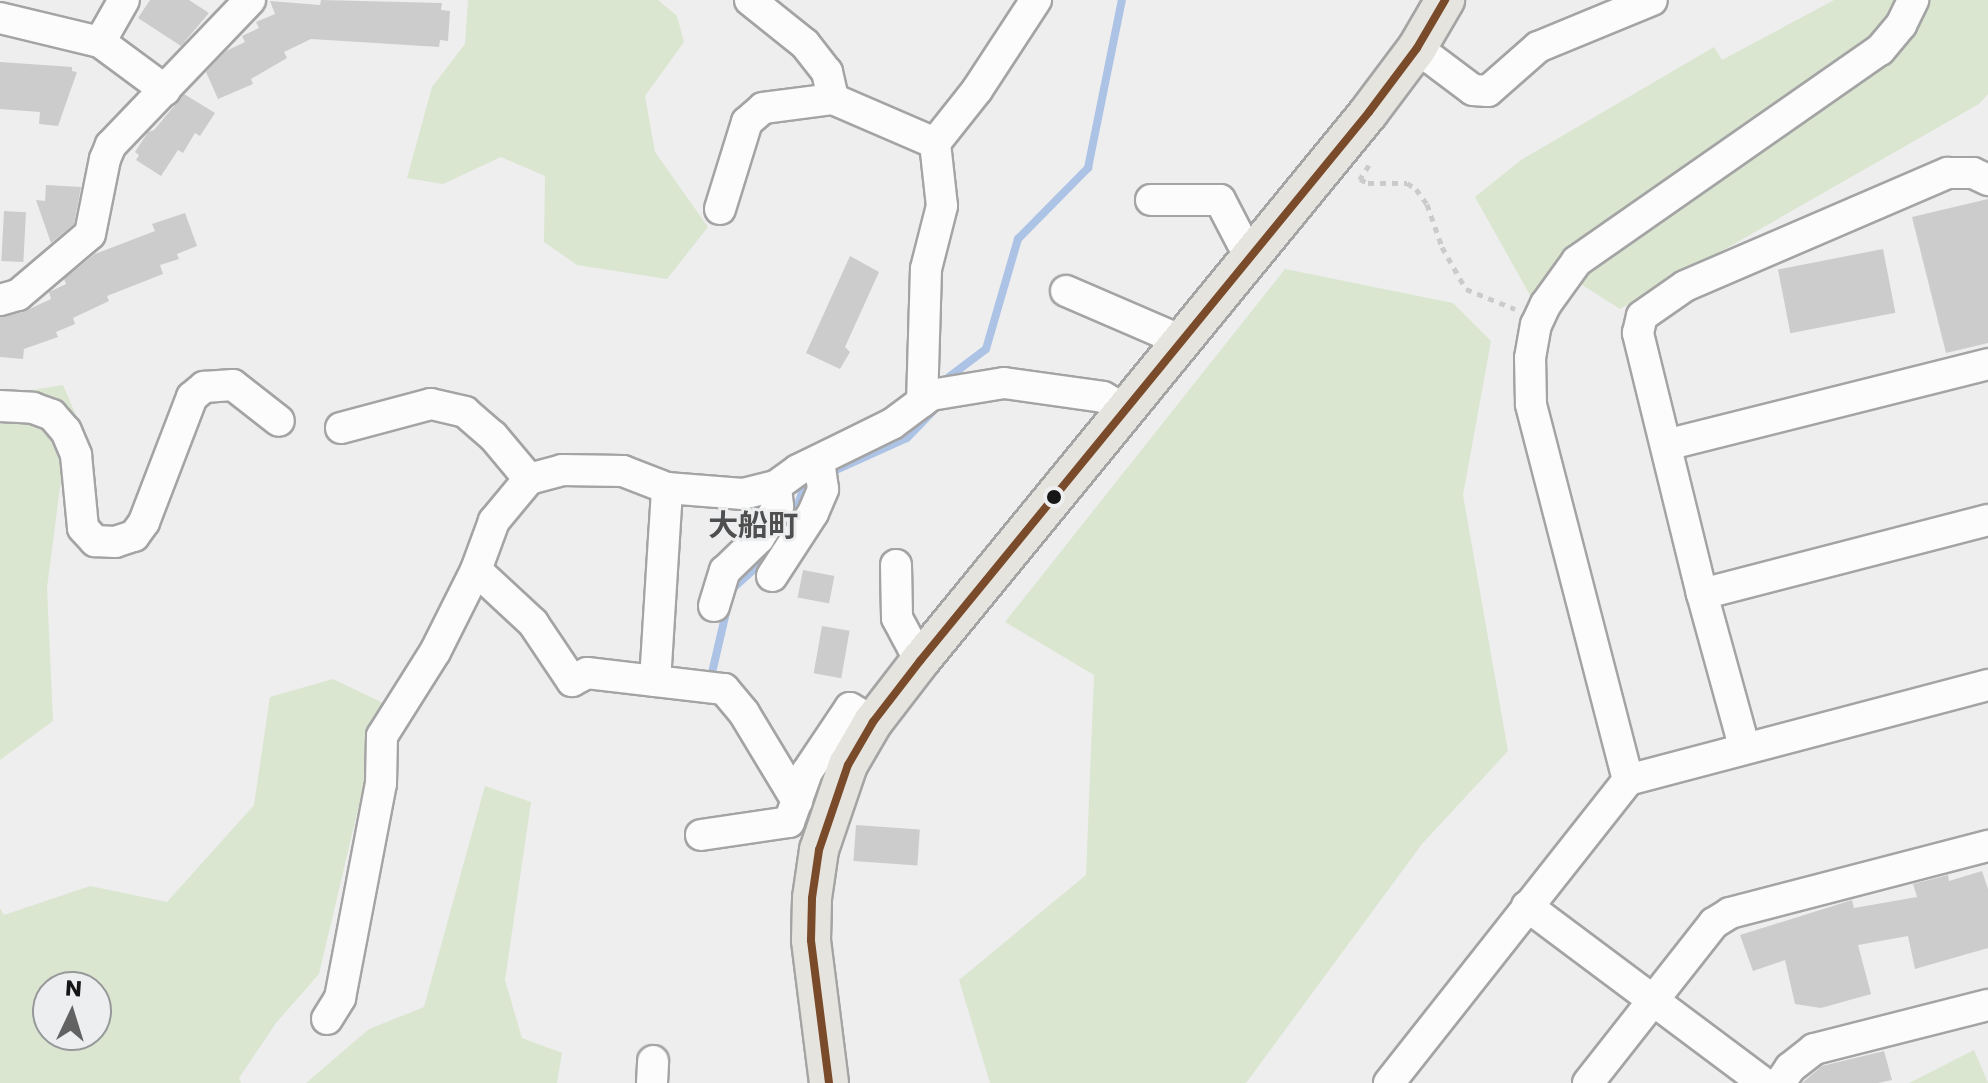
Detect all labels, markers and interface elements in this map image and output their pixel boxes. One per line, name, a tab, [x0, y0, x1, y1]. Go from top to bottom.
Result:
unlabelled marker	[1046, 489, 1062, 505]
district label: 大船町	[708, 508, 798, 544]
north arrow	[32, 971, 112, 1051]
text: N	[64, 973, 83, 1005]

